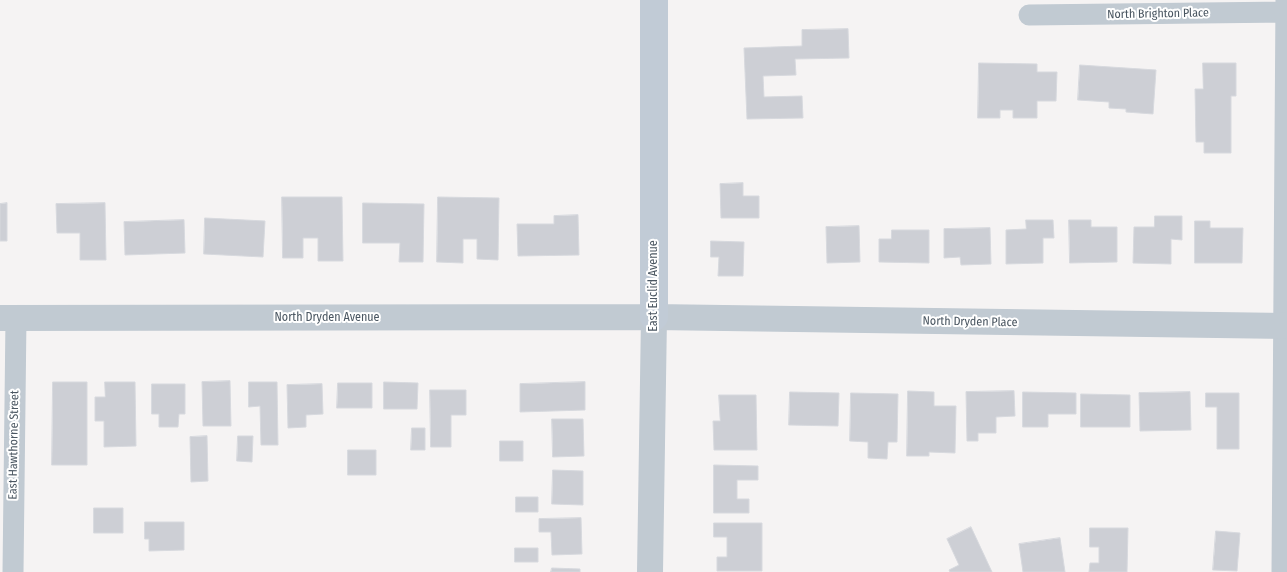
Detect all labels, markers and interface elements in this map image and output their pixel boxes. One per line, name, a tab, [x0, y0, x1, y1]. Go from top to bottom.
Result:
street label: North Brighton Place	[1107, 6, 1209, 22]
street label: East Euclid Avenue	[647, 240, 661, 332]
street label: North Dryden Avenue	[275, 311, 379, 325]
street label: North Dryden Place	[922, 314, 1018, 330]
street label: East Hawthorne Street	[6, 390, 22, 500]

